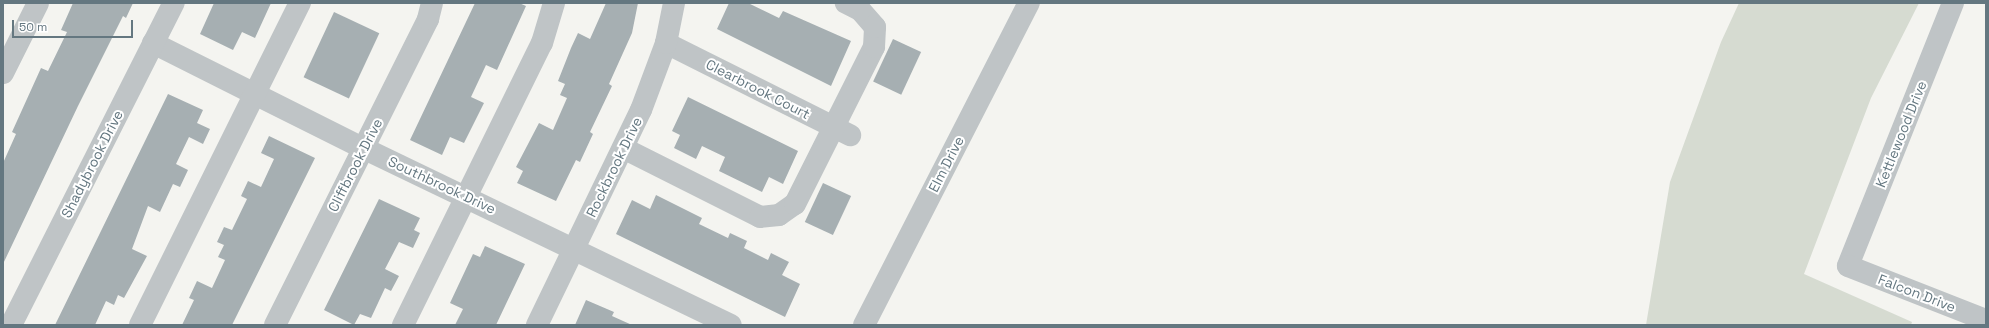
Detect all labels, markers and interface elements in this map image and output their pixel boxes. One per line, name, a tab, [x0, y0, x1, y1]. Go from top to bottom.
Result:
scale bar	[14, 12, 135, 38]
text: 50 m	[19, 19, 47, 35]
street label: Clearbrook Court	[703, 56, 813, 122]
street label: Kettlewood Drive	[1872, 78, 1930, 190]
street label: Shadybrook Drive	[58, 107, 126, 221]
street label: Rockbrook Drive	[582, 114, 646, 220]
street label: Cliffbrook Drive	[324, 116, 386, 214]
street label: Elm Drive	[925, 133, 967, 195]
street label: Southbrook Drive	[386, 153, 498, 217]
street label: Falcon Drive	[1876, 271, 1958, 315]

